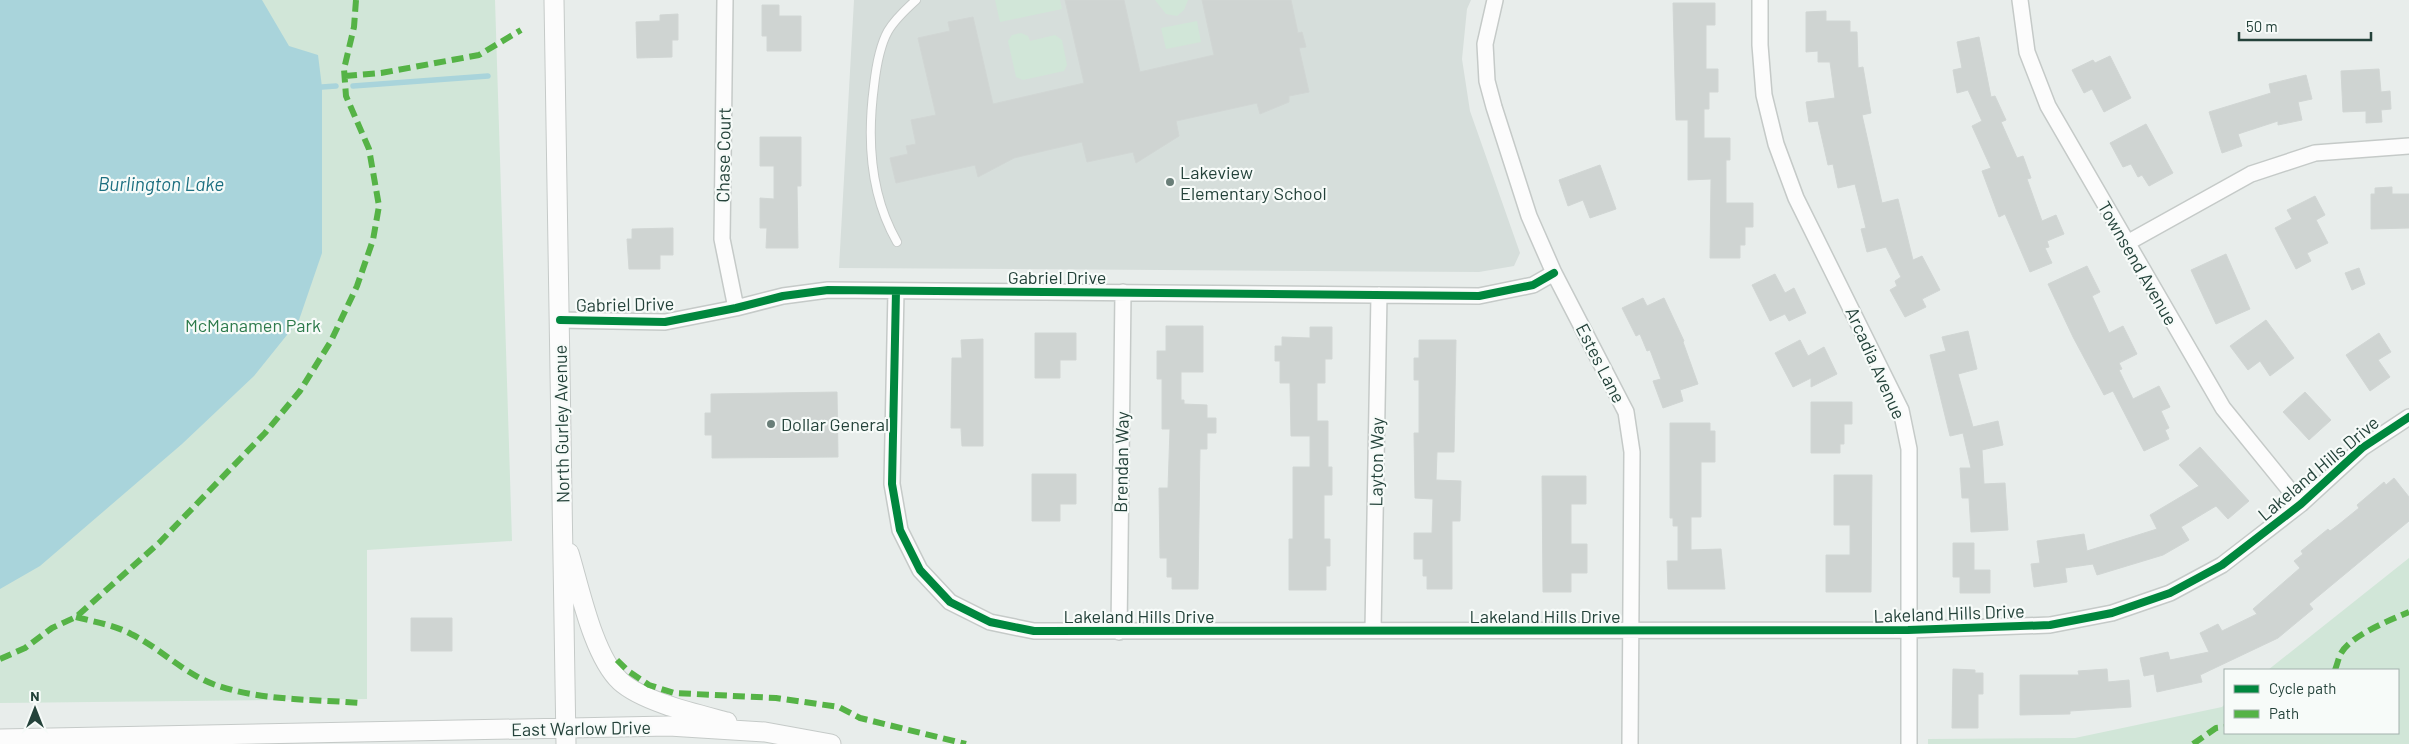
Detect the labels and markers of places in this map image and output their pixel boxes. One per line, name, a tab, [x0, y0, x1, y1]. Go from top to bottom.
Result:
place label: Lakeview Elementary School	[1180, 161, 1327, 204]
marker: Lakeview Elementary School	[1164, 176, 1176, 188]
place label: Dollar General	[781, 413, 889, 435]
marker: Dollar General	[765, 418, 777, 430]

